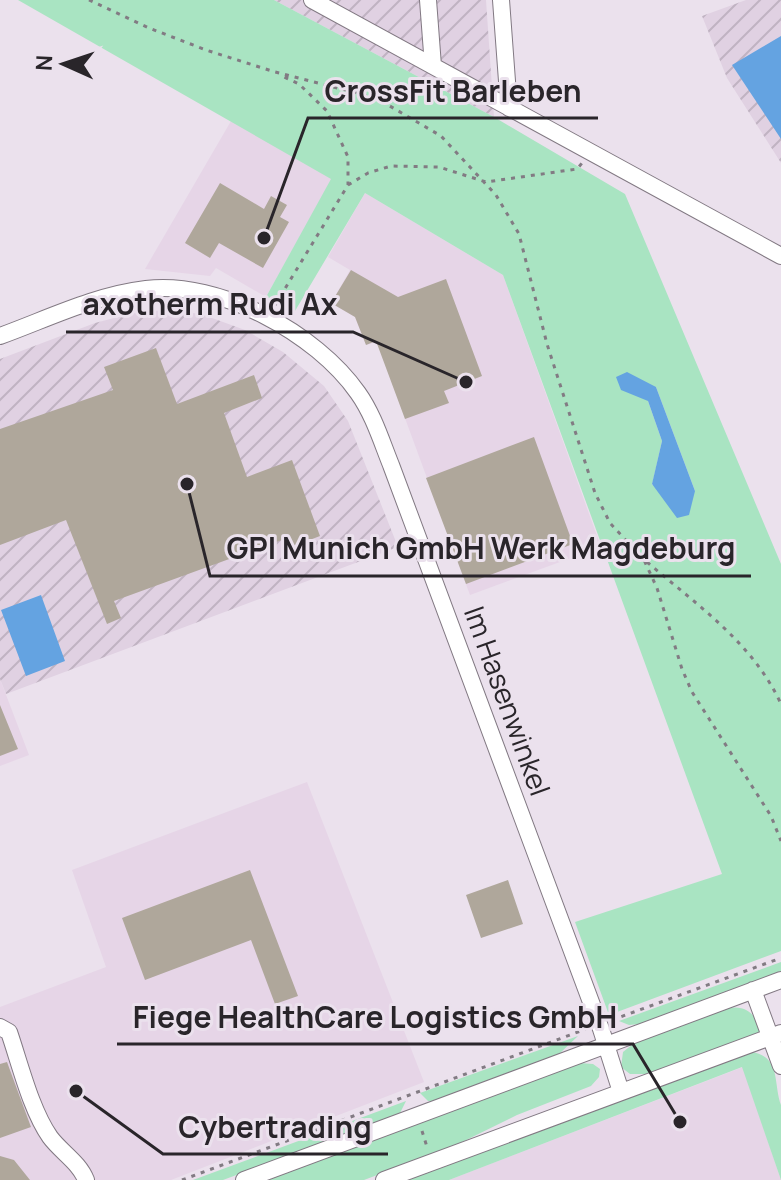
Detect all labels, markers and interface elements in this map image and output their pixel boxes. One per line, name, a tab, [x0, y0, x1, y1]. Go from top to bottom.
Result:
north arrow	[24, 24, 104, 104]
text: N	[29, 54, 59, 72]
callout: CrossFit Barleben	[308, 64, 598, 118]
text: CrossFit Barleben	[324, 70, 582, 111]
callout: axotherm Rudi Ax	[66, 278, 353, 332]
text: axotherm Rudi Ax	[83, 283, 338, 324]
callout: GPI Munich GmbH Werk Magdeburg	[210, 522, 751, 576]
text: GPI Munich GmbH Werk Magdeburg	[227, 527, 735, 568]
street label: Im Hasenwinkel	[456, 601, 560, 801]
callout: Fiege HealthCare Logistics GmbH	[117, 990, 633, 1044]
text: Fiege HealthCare Logistics GmbH	[133, 996, 617, 1037]
callout: Cybertrading	[163, 1100, 388, 1154]
text: Cybertrading	[178, 1106, 372, 1147]

